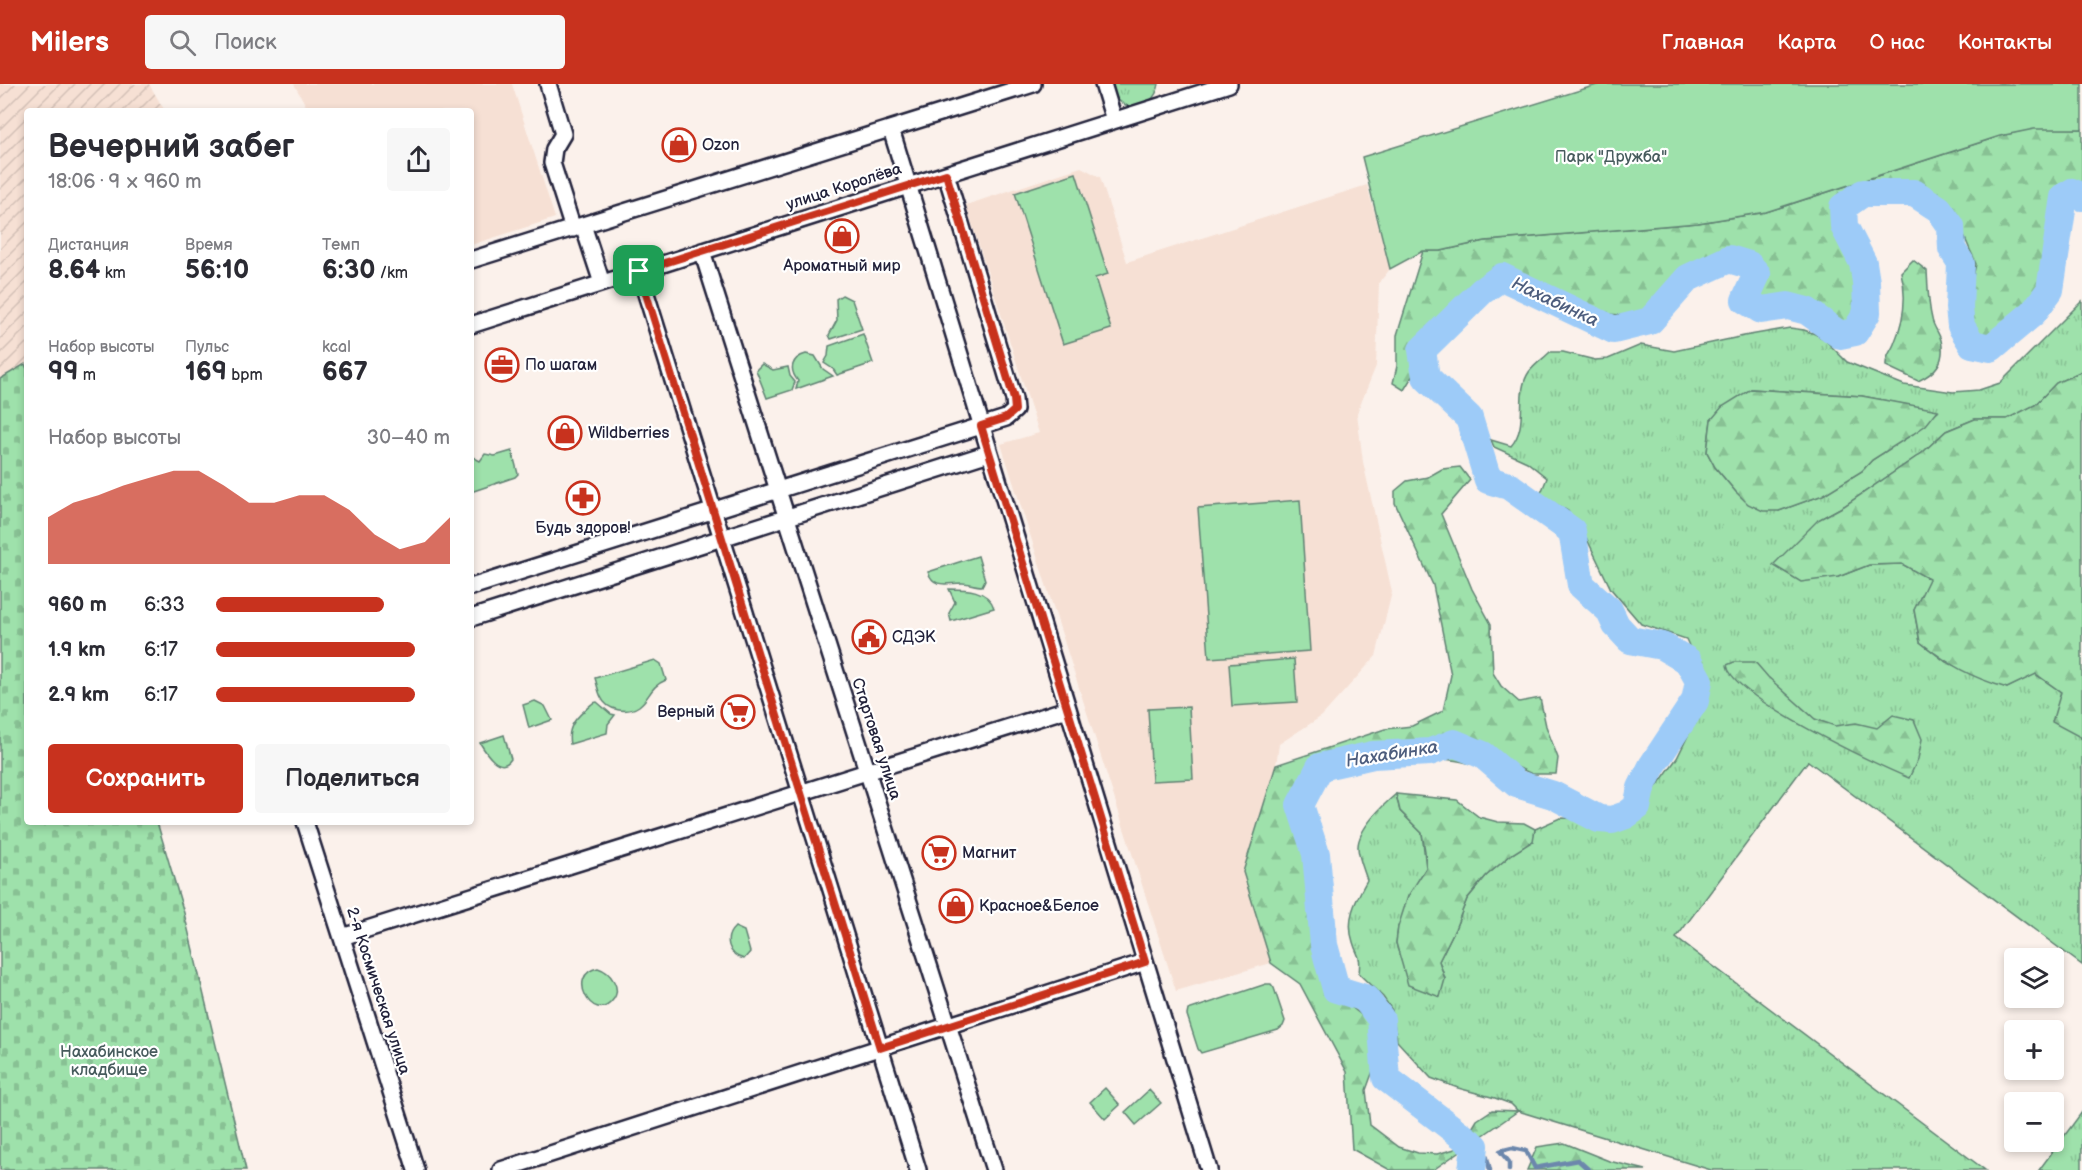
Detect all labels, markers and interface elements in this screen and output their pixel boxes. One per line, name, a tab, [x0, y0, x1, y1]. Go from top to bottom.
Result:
search box	[145, 15, 565, 69]
text: Milers	[30, 26, 109, 59]
icon: search	[166, 26, 199, 59]
text: Поиск	[214, 29, 277, 56]
text: Главная	[1661, 30, 1744, 55]
text: Карта	[1777, 30, 1836, 55]
text: О нас	[1869, 30, 1925, 55]
text: Контакты	[1958, 30, 2052, 55]
text: Вечерний забег	[48, 127, 295, 167]
shop icon: Ozon	[661, 127, 697, 163]
button: share	[387, 128, 450, 191]
place label: Ozon	[702, 136, 740, 155]
park label: Парк "Дружба"	[1555, 148, 1667, 167]
street label: улица Королёва	[784, 159, 905, 215]
text: 18:06 · 9 × 960 m	[48, 170, 202, 194]
shop icon: Ароматный мир	[824, 218, 860, 254]
text: Дистанция	[48, 236, 129, 255]
text: Время	[185, 236, 233, 255]
text: Темп	[322, 236, 360, 255]
pin	[613, 245, 664, 296]
icon: arrive	[622, 254, 655, 287]
text: 8.64	[48, 255, 100, 286]
text: 56:10	[185, 255, 249, 286]
text: 6:30	[322, 255, 375, 286]
place label: Ароматный мир	[782, 257, 901, 276]
text: km	[100, 264, 126, 283]
text: /km	[375, 264, 408, 283]
water label: Нахабинка	[1508, 273, 1602, 331]
text: Набор высоты	[48, 338, 155, 357]
text: Пульс	[185, 338, 229, 357]
text: kcal	[322, 338, 351, 357]
office icon: По шагам	[484, 347, 520, 383]
place label: По шагам	[525, 356, 597, 375]
text: 99	[48, 357, 78, 388]
text: 169	[185, 357, 227, 388]
text: 667	[322, 357, 368, 388]
text: m	[78, 366, 96, 385]
text: bpm	[227, 366, 263, 385]
shop icon: Wildberries	[547, 415, 583, 451]
place label: Wildberries	[588, 424, 669, 443]
text: Набор высоты	[48, 426, 181, 450]
text: 30–40 m	[367, 426, 450, 450]
pharmacy icon: Будь здоров!	[565, 480, 601, 516]
place label: Будь здоров!	[535, 519, 631, 538]
text: 960 m	[48, 593, 107, 617]
text: 6:33	[144, 593, 185, 617]
public building icon: СДЭК	[851, 619, 887, 655]
place label: СДЭК	[892, 628, 936, 647]
text: 1.9 km	[48, 638, 105, 662]
text: 6:17	[144, 638, 178, 662]
street label: Стартовая улица	[847, 676, 905, 803]
text: 2.9 km	[48, 683, 109, 707]
text: 6:17	[144, 683, 178, 707]
supermarket icon: Верный	[720, 694, 756, 730]
place label: Верный	[657, 703, 715, 722]
water label: Нахабинка	[1344, 736, 1440, 772]
button: Сохранить	[48, 744, 243, 813]
button: Поделиться	[255, 744, 450, 813]
supermarket icon: Магнит	[921, 835, 957, 871]
place label: Магнит	[962, 844, 1017, 863]
shop icon: Красное&Белое	[938, 888, 974, 924]
place label: Красное&Белое	[979, 897, 1099, 916]
street label: 2-я Космическая улица	[342, 905, 414, 1078]
map controls	[2004, 948, 2064, 1152]
button: layers	[2004, 948, 2064, 1008]
button: +	[2004, 1020, 2064, 1080]
park label: Нахабинское кладбище	[60, 1043, 158, 1080]
button: −	[2004, 1092, 2064, 1152]

